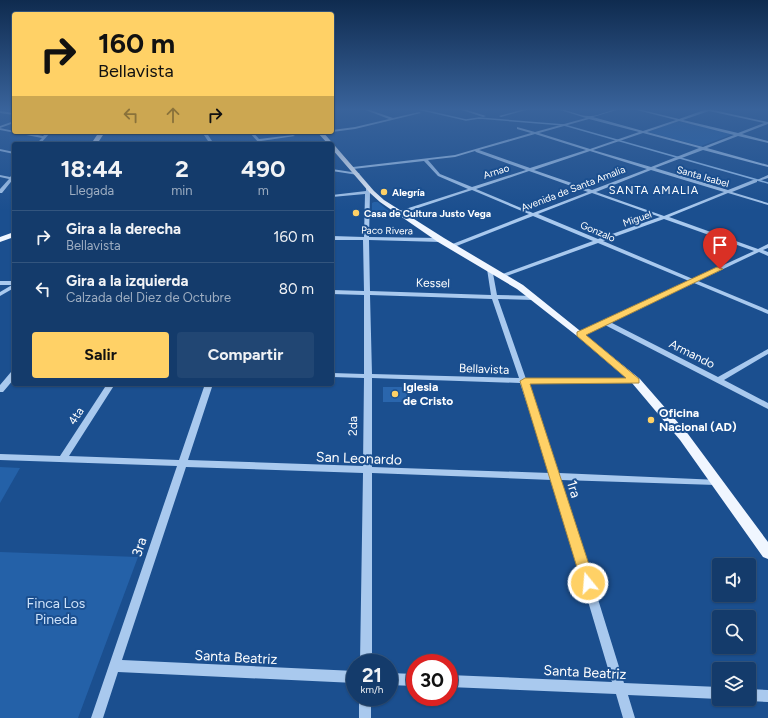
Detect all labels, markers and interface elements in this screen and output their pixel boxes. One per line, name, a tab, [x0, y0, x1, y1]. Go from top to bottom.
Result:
text: 160 m	[98, 26, 175, 60]
icon: right	[32, 28, 84, 80]
text: Bellavista	[98, 60, 174, 82]
icon: left	[120, 104, 142, 126]
icon: ahead	[162, 104, 184, 126]
icon: right	[204, 104, 226, 126]
text: 18:44	[60, 154, 123, 183]
text: 2	[175, 154, 189, 183]
text: 490	[241, 154, 286, 183]
street label: Arnao	[481, 161, 511, 182]
street label: Avenida de Santa Amalia	[519, 163, 627, 214]
street label: Santa Isabel	[675, 163, 731, 190]
text: Llegada	[69, 183, 114, 198]
text: min	[171, 183, 193, 198]
text: m	[258, 183, 269, 198]
district label: SANTA AMALIA	[609, 184, 699, 197]
place label: Alegría	[392, 186, 425, 199]
marker: Alegría	[379, 187, 389, 197]
place label: Casa de Cultura Justo Vega	[364, 207, 491, 220]
street label: Miguel	[621, 207, 653, 229]
marker: Casa de Cultura Justo Vega	[351, 208, 361, 218]
street label: Gonzalo	[578, 218, 618, 245]
text: Gira a la derecha	[66, 220, 181, 238]
street label: Paco Rivera	[361, 224, 413, 237]
icon: right	[32, 226, 54, 248]
text: 160 m	[273, 228, 314, 246]
pin	[703, 228, 737, 269]
icon: arrive	[709, 234, 731, 256]
text: Bellavista	[66, 238, 121, 253]
text: Gira a la izquierda	[66, 272, 188, 290]
street label: Kessel	[416, 276, 450, 290]
icon: left	[32, 278, 54, 300]
text: 80 m	[279, 280, 314, 298]
text: Calzada del Diez de Octubre	[66, 290, 231, 305]
button: Salir	[32, 332, 169, 378]
button: Compartir	[177, 332, 314, 378]
street label: Armando	[667, 337, 717, 371]
street label: Bellavista	[459, 361, 509, 377]
place label: Iglesia de Cristo	[403, 380, 453, 408]
marker: Iglesia de Cristo	[390, 389, 400, 399]
street label: 4ta	[65, 405, 87, 427]
place label: Oficina Nacional (AD)	[659, 406, 737, 434]
marker: Oficina Nacional (AD)	[646, 415, 656, 425]
street label: 2da	[346, 416, 360, 436]
street label: San Leonardo	[316, 449, 402, 468]
street label: 1ra	[563, 478, 584, 500]
street label: 3ra	[128, 535, 151, 559]
map controls	[712, 558, 756, 706]
button: sound	[712, 558, 756, 602]
position arrow	[567, 562, 609, 604]
park label: Finca Los Pineda	[27, 595, 85, 628]
button: search	[712, 610, 756, 654]
street label: Santa Beatriz	[194, 647, 278, 668]
speed limit sign: 30	[406, 654, 458, 706]
street label: Santa Beatriz	[543, 662, 627, 683]
button: layers	[712, 662, 756, 706]
text: 21	[362, 663, 382, 687]
text: km/h	[361, 683, 383, 696]

